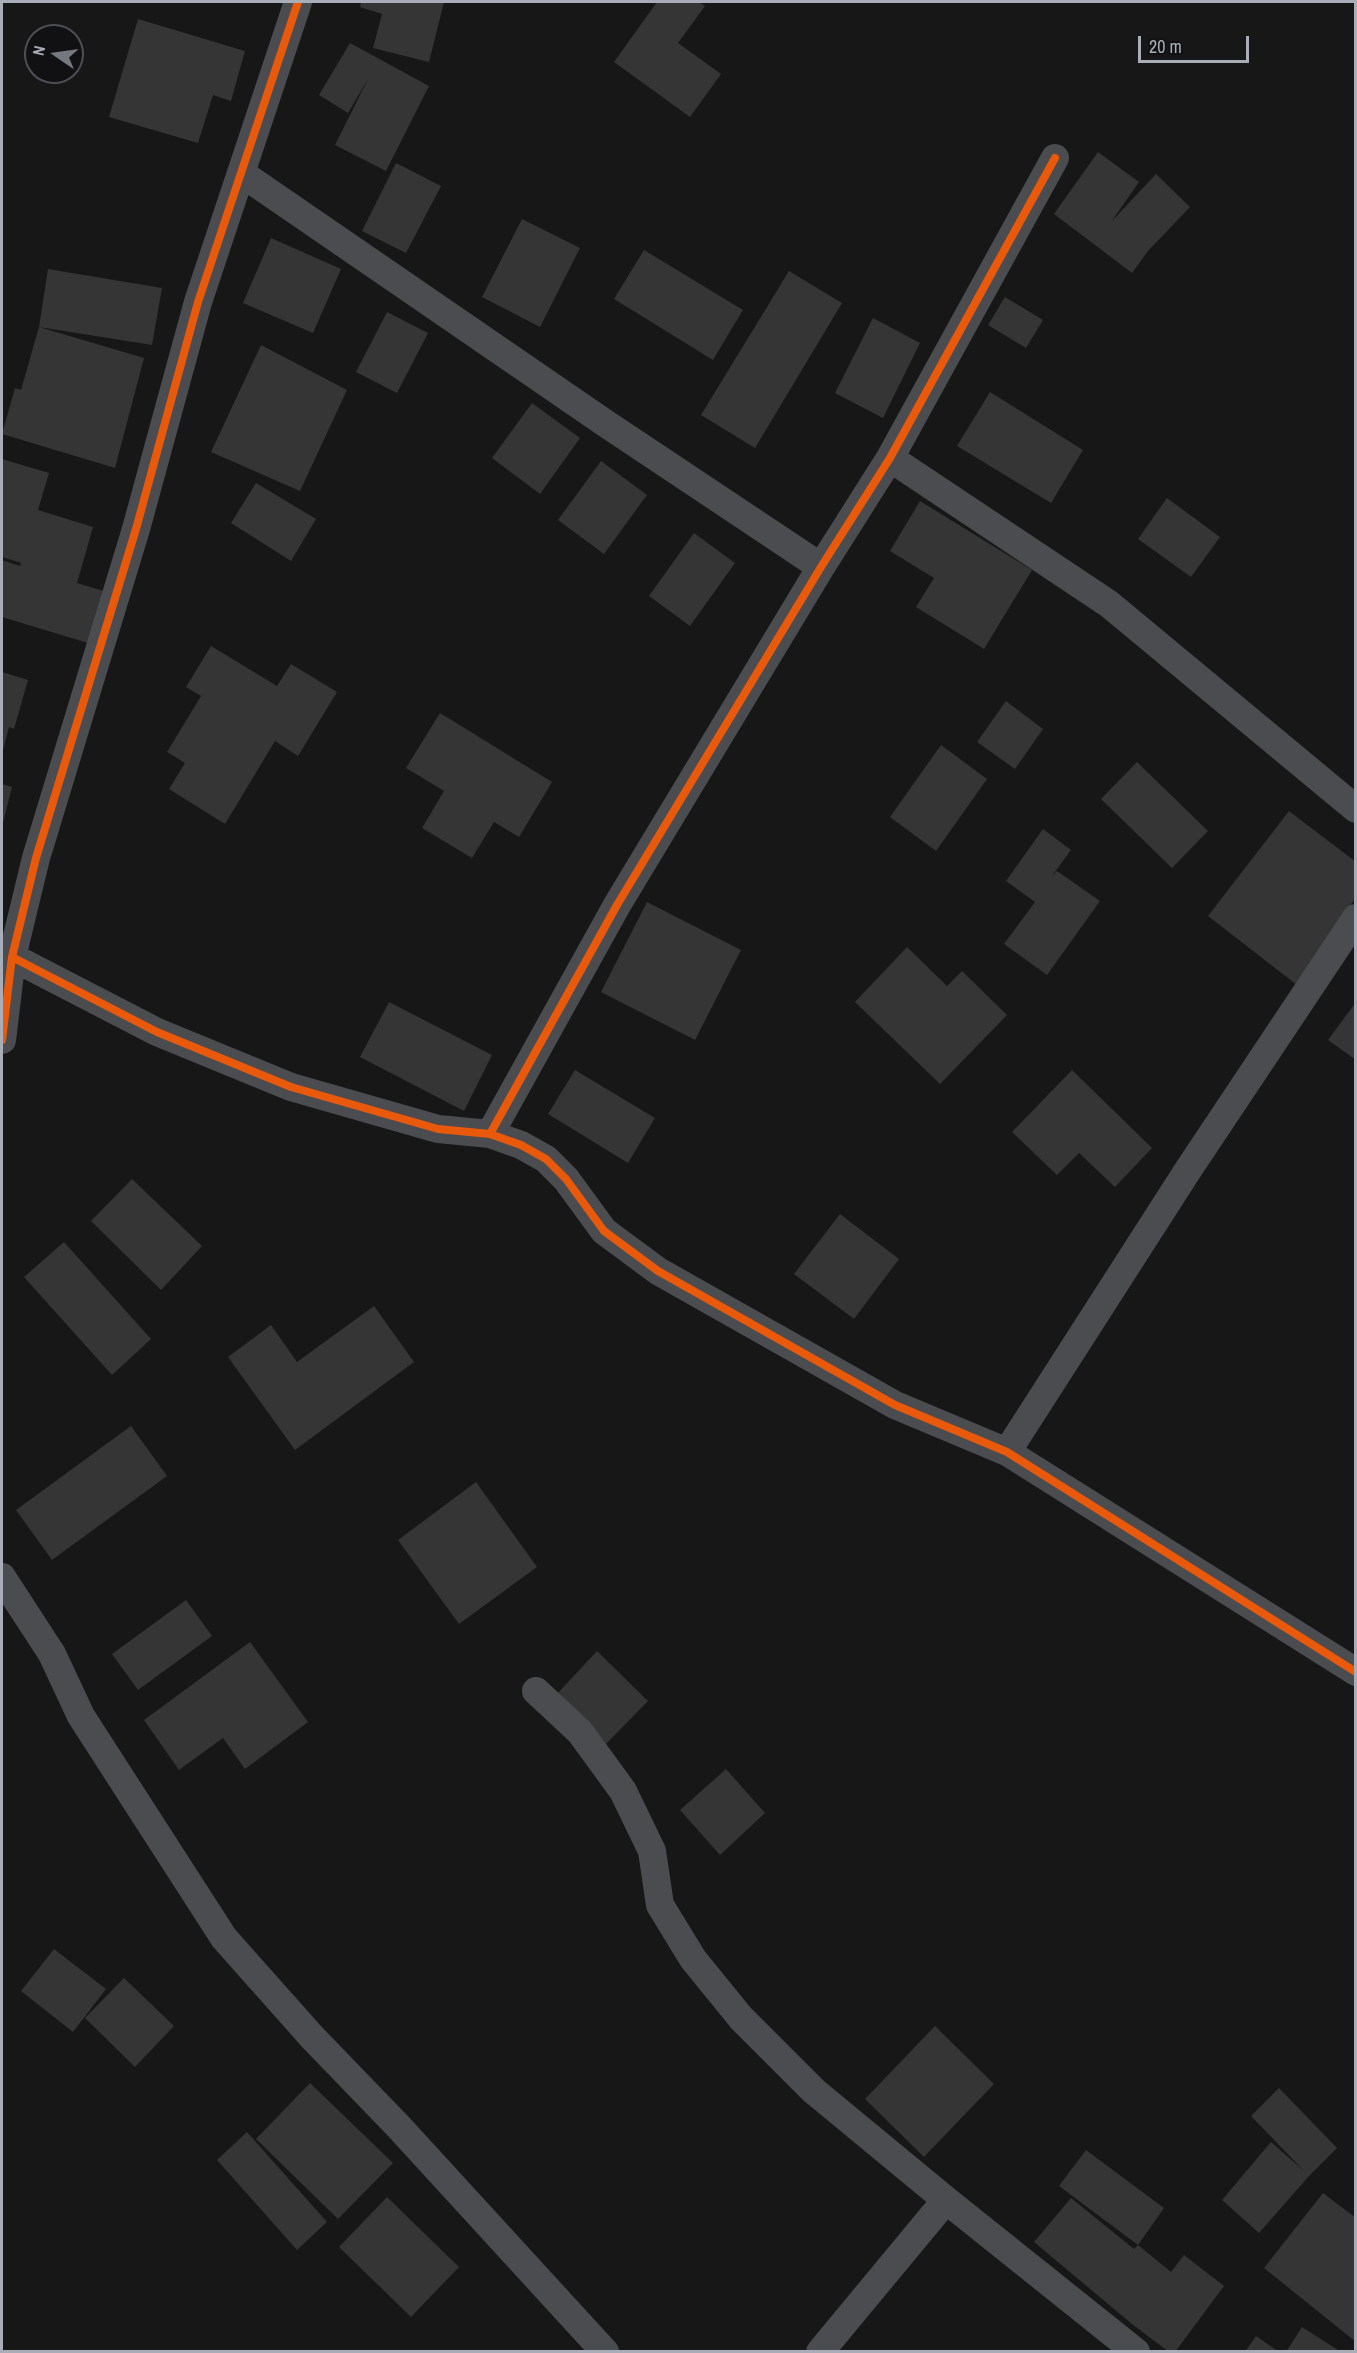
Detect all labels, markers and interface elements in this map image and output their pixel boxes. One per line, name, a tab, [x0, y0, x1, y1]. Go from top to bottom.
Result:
north arrow	[24, 24, 84, 84]
scale bar	[1141, 24, 1252, 62]
text: 20 m	[1149, 34, 1182, 59]
text: N	[27, 43, 50, 58]

